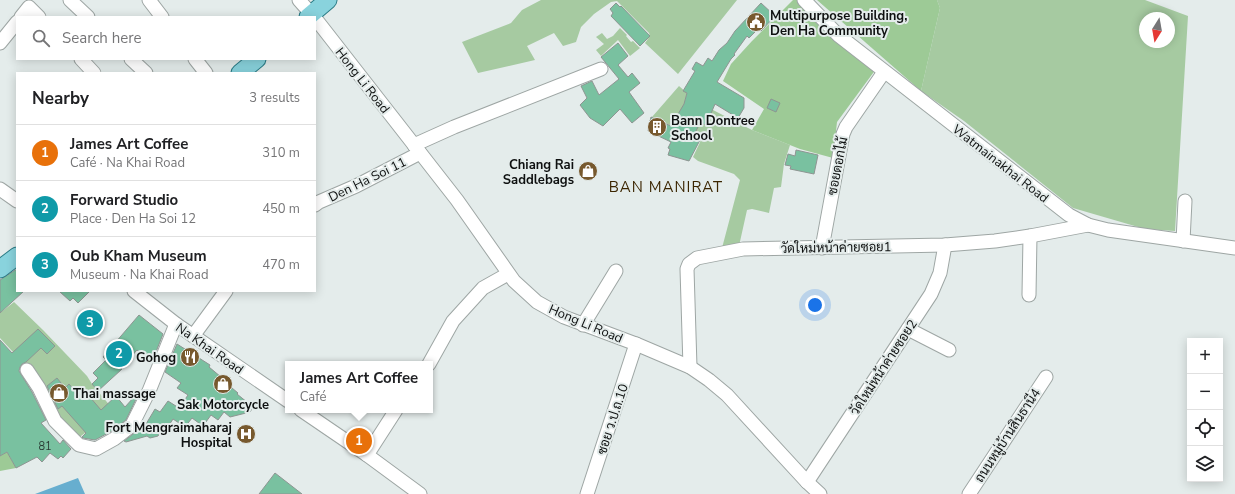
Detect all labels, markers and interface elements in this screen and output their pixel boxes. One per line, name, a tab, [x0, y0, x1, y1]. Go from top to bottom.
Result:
place label: Multipurpose Building, Den Ha Community	[770, 7, 907, 40]
public building icon: Multipurpose Building, Den Ha Community	[745, 11, 767, 33]
north arrow	[1139, 12, 1175, 48]
search box	[16, 16, 316, 60]
icon: search	[30, 27, 52, 49]
text: Search here	[62, 28, 142, 48]
street label: Hong Li Road	[331, 44, 394, 117]
text: Nearby	[32, 87, 89, 110]
text: 3 results	[249, 89, 300, 107]
place label: Bann Dontree School	[671, 112, 755, 145]
building icon: Bann Dontree School	[646, 116, 668, 138]
street label: Watmainakhai Road	[948, 120, 1052, 207]
text: James Art Coffee	[70, 134, 188, 154]
street label: ซอยดอกไม้	[823, 134, 853, 197]
text: 1	[41, 144, 49, 162]
text: 310 m	[262, 144, 300, 162]
street label: Den Ha Soi 11	[325, 153, 409, 207]
text: Café · Na Khai Road	[70, 154, 185, 172]
place label: Chiang Rai Saddlebags	[503, 156, 574, 189]
shop icon: Chiang Rai Saddlebags	[577, 160, 599, 182]
district label: BAN MANIRAT	[609, 177, 723, 197]
text: Forward Studio	[70, 190, 178, 210]
text: 2	[41, 200, 49, 218]
text: 450 m	[262, 200, 300, 218]
text: Place · Den Ha Soi 12	[70, 210, 196, 228]
street label: วัดใหม่หน้าค่ายซอย1	[780, 237, 892, 258]
text: Oub Kham Museum	[70, 246, 207, 266]
text: 3	[41, 256, 49, 274]
text: 470 m	[262, 256, 300, 274]
text: Museum · Na Khai Road	[70, 266, 209, 284]
your location	[805, 295, 825, 315]
street label: Hong Li Road	[546, 300, 626, 348]
pin: 3	[77, 308, 103, 338]
street label: วัดใหม่หน้าค่ายซอย2	[845, 316, 922, 419]
street label: Na Khai Road	[172, 319, 247, 379]
map controls	[1187, 338, 1223, 482]
button: +	[1187, 338, 1223, 374]
pin: 2	[106, 339, 132, 369]
restaurant icon: Gohog	[179, 346, 201, 368]
place label: Gohog	[136, 349, 176, 367]
popup	[285, 361, 433, 413]
text: James Art Coffee	[300, 368, 418, 388]
shop icon: Sak Motorcycle	[212, 373, 234, 395]
button: −	[1187, 374, 1223, 410]
street label: ซอย ว.ป.ถ.10	[593, 381, 633, 457]
shop icon: Thai massage	[48, 382, 70, 404]
street label: ถนนหมู่บ้านสินธานี4	[970, 384, 1045, 486]
place label: Thai massage	[73, 385, 156, 403]
text: Café	[300, 388, 326, 406]
place label: Sak Motorcycle	[177, 396, 269, 414]
button: locate	[1187, 410, 1223, 446]
place label: Fort Mengraimaharaj Hospital	[105, 419, 233, 452]
hospital icon: Fort Mengraimaharaj Hospital	[235, 423, 257, 445]
pin: 1	[346, 426, 372, 456]
house number: 81	[38, 439, 52, 454]
button: layers	[1187, 446, 1223, 482]

